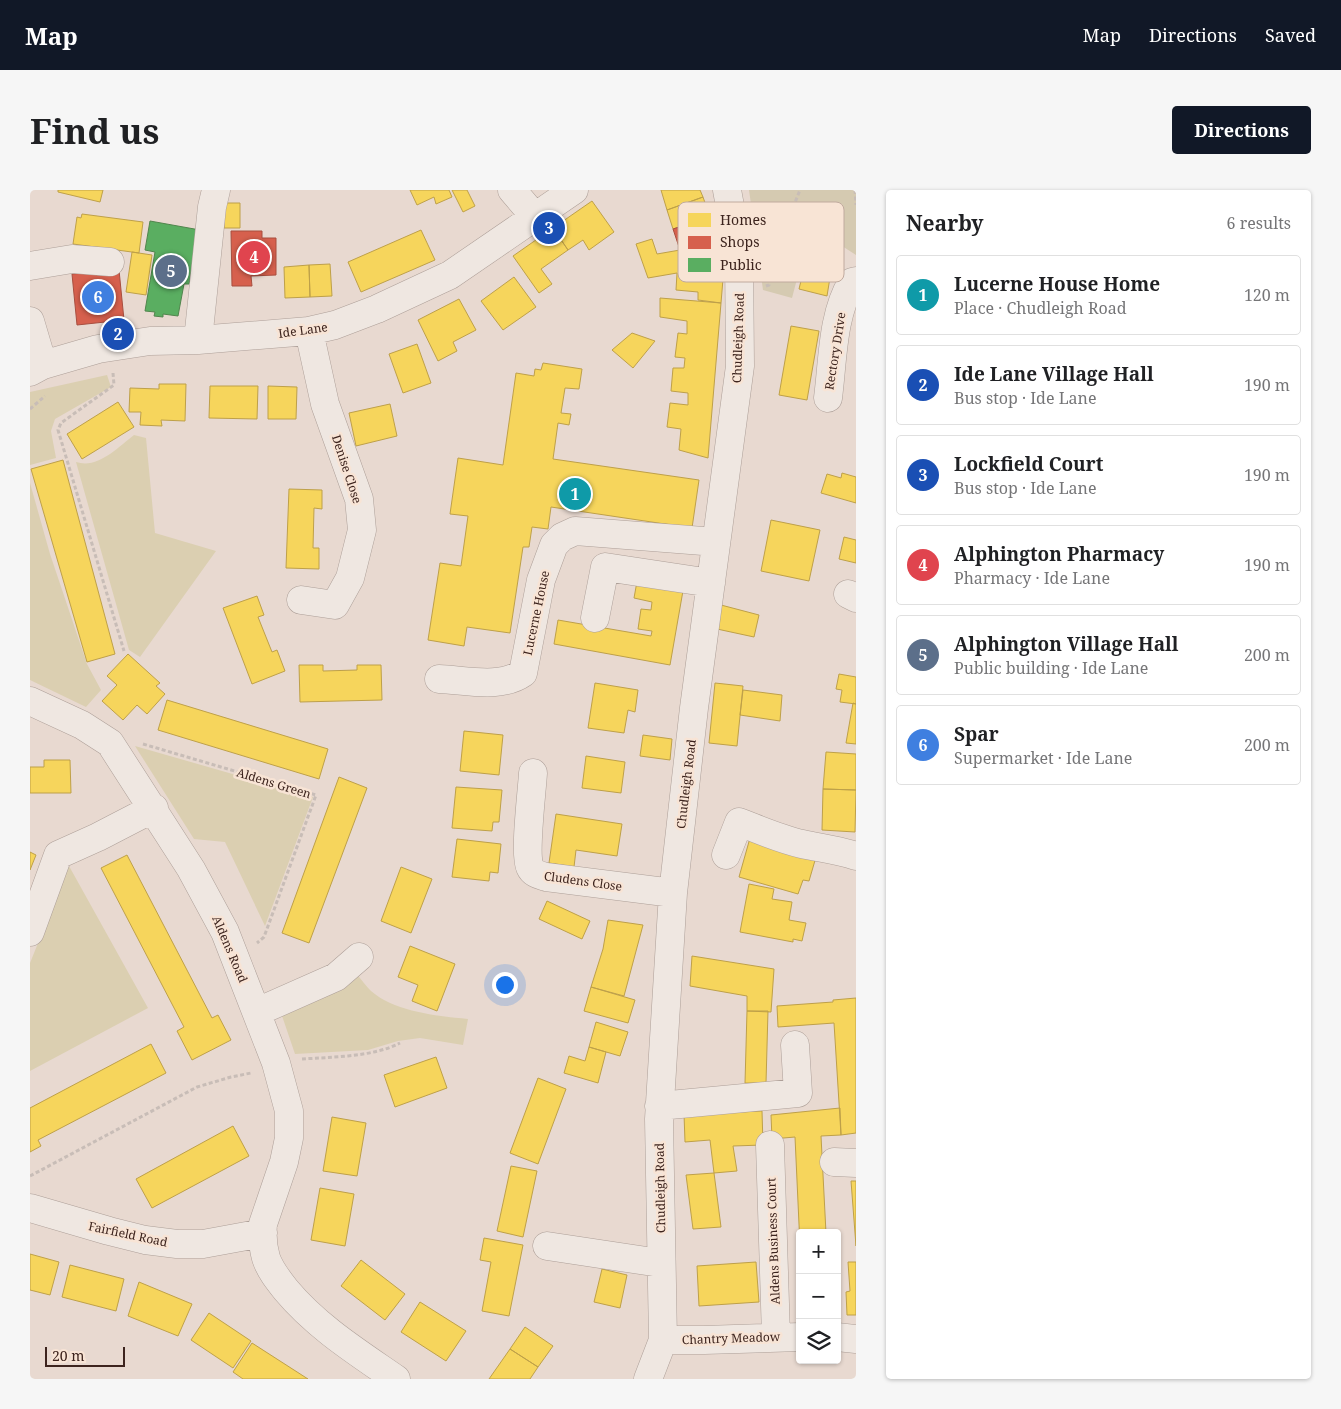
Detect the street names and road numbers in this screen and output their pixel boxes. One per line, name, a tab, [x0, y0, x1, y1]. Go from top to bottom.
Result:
street label: Chudleigh Road	[728, 292, 748, 383]
street label: Rectory Drive	[820, 311, 850, 391]
street label: Ide Lane	[277, 318, 329, 342]
street label: Denise Close	[328, 432, 366, 506]
street label: Lucerne House	[519, 569, 553, 657]
street label: Chudleigh Road	[672, 738, 700, 830]
street label: Aldens Green	[235, 764, 314, 802]
street label: Cludens Close	[543, 867, 623, 895]
street label: Aldens Road	[208, 913, 252, 986]
street label: Chudleigh Road	[651, 1142, 669, 1233]
street label: Aldens Business Court	[762, 1177, 784, 1305]
street label: Fairfield Road	[87, 1217, 170, 1251]
street label: Chantry Meadow	[682, 1328, 781, 1348]

